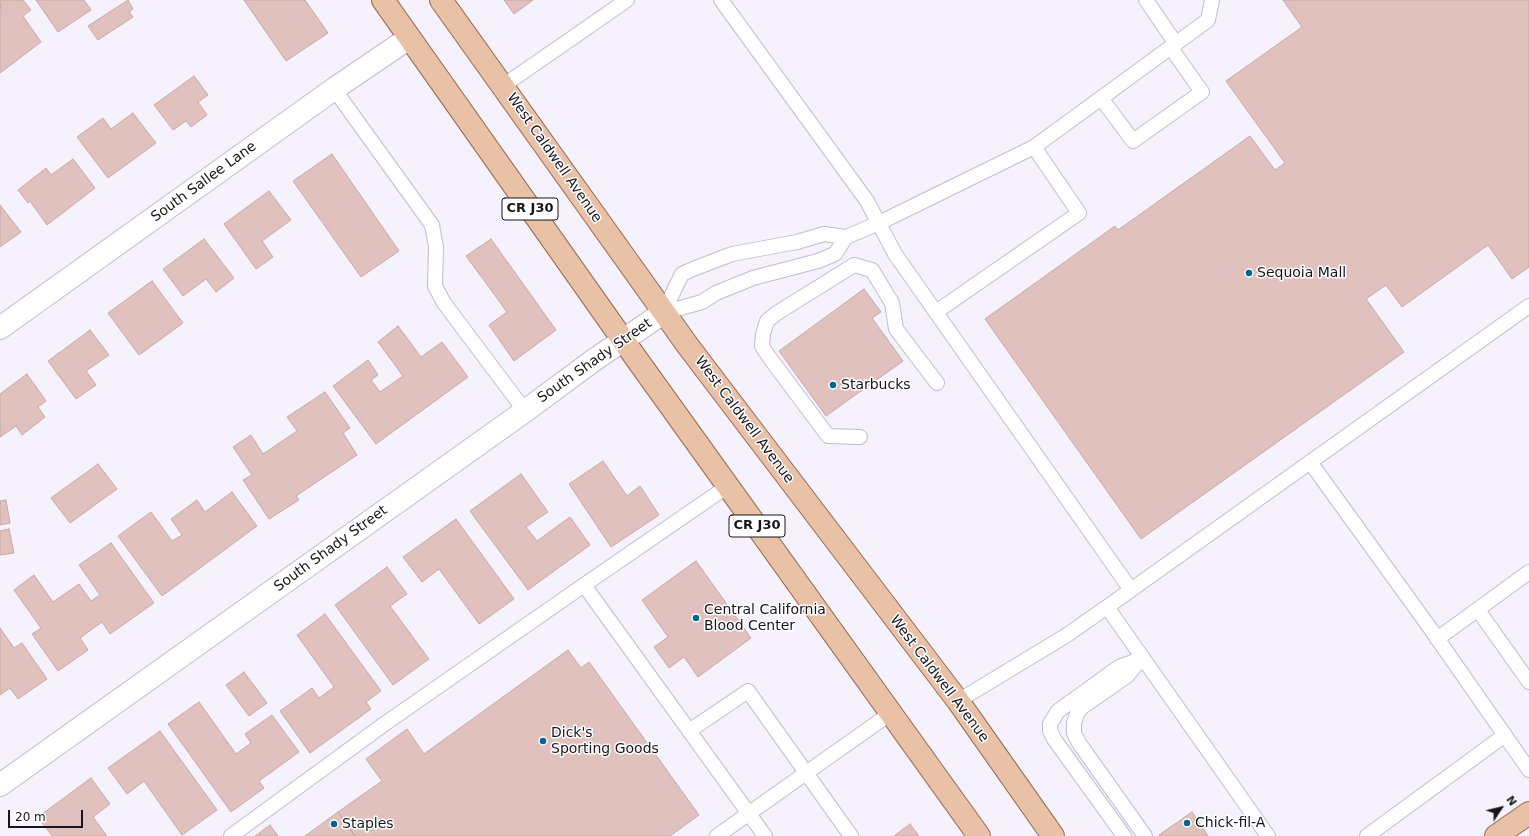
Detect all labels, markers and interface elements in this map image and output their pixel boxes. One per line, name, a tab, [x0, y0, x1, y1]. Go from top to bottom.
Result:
street label: West Caldwell Avenue	[503, 90, 605, 226]
street label: South Sallee Lane	[148, 138, 260, 226]
road number: CR J30	[502, 198, 558, 220]
place label: Sequoia Mall	[1257, 265, 1346, 281]
marker: Sequoia Mall	[1244, 268, 1254, 278]
street label: South Shady Street	[535, 315, 655, 407]
street label: West Caldwell Avenue	[691, 353, 797, 487]
place label: Starbucks	[841, 377, 911, 393]
marker: Starbucks	[828, 380, 838, 390]
street label: South Shady Street	[271, 502, 391, 596]
road number: CR J30	[729, 515, 785, 537]
place label: Central California Blood Center	[704, 602, 826, 634]
street label: West Caldwell Avenue	[886, 612, 992, 746]
marker: Central California Blood Center	[691, 613, 701, 623]
place label: Dick's Sporting Goods	[551, 725, 659, 758]
marker: Dick's Sporting Goods	[538, 736, 548, 746]
north arrow	[1481, 788, 1521, 828]
text: N	[1503, 793, 1519, 808]
scale bar	[10, 802, 85, 828]
text: 20 m	[15, 810, 46, 824]
place label: Chick-fil-A	[1195, 815, 1265, 831]
place label: Staples	[342, 816, 394, 832]
marker: Chick-fil-A	[1182, 818, 1192, 828]
marker: Staples	[329, 819, 339, 829]

